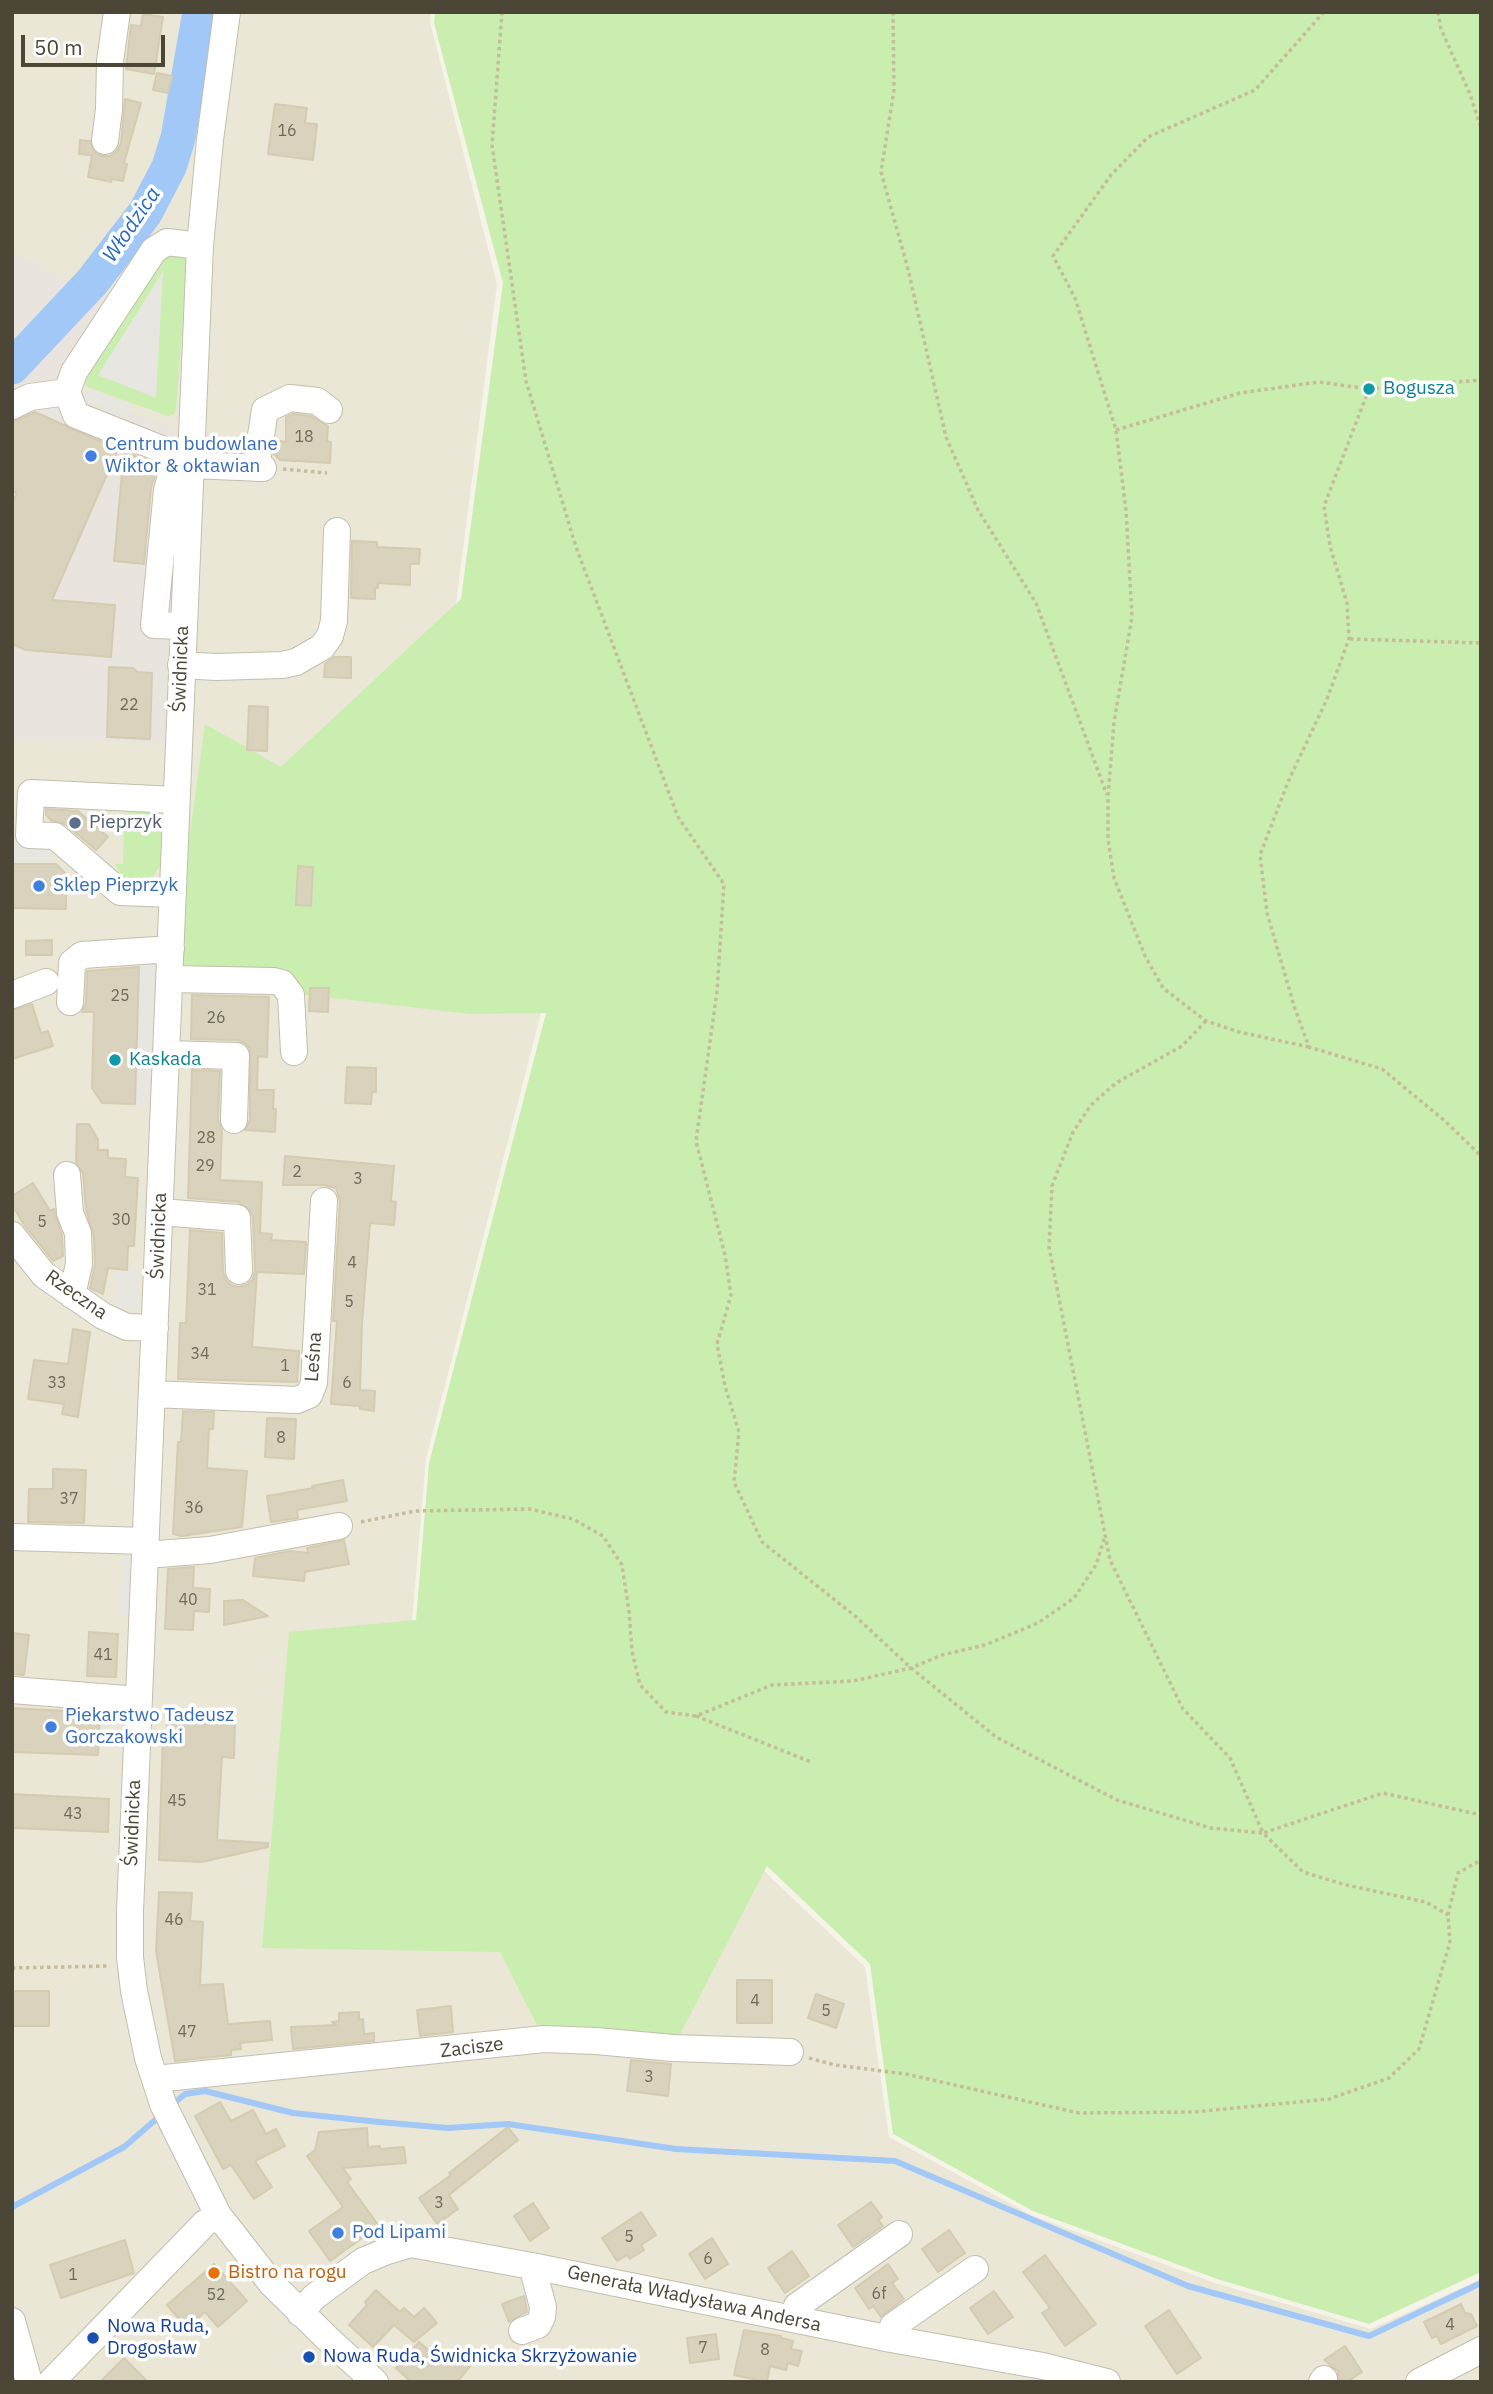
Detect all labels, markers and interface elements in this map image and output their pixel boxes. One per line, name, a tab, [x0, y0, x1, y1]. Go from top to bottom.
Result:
scale bar	[24, 21, 168, 65]
text: 50 m	[34, 33, 83, 61]
house number: 16	[277, 121, 297, 141]
water label: Włodzica	[98, 183, 166, 267]
place label: Bogusza	[1383, 378, 1455, 400]
marker: Bogusza	[1361, 381, 1377, 397]
house number: 18	[294, 427, 314, 447]
place label: Centrum budowlane Wiktor & oktawian	[105, 434, 278, 478]
marker: Centrum budowlane Wiktor & oktawian	[83, 448, 99, 464]
street label: Świdnicka	[168, 625, 194, 713]
house number: 22	[119, 695, 139, 715]
place label: Pieprzyk	[89, 812, 162, 834]
marker: Pieprzyk	[67, 815, 83, 831]
place label: Sklep Pieprzyk	[53, 875, 178, 897]
marker: Sklep Pieprzyk	[31, 878, 47, 894]
house number: 25	[110, 986, 130, 1006]
house number: 26	[206, 1008, 226, 1028]
place label: Kaskada	[129, 1049, 201, 1071]
marker: Kaskada	[107, 1052, 123, 1068]
house number: 28	[196, 1128, 216, 1148]
house number: 29	[195, 1156, 215, 1176]
house number: 2	[292, 1162, 302, 1182]
house number: 3	[353, 1169, 363, 1189]
street label: Świdnicka	[146, 1192, 172, 1280]
house number: 30	[111, 1210, 131, 1230]
house number: 5	[37, 1212, 47, 1232]
house number: 4	[347, 1253, 357, 1273]
street label: Rzeczna	[41, 1265, 111, 1325]
house number: 31	[197, 1280, 217, 1300]
house number: 5	[344, 1292, 354, 1312]
street label: Leśna	[301, 1331, 327, 1383]
house number: 34	[190, 1344, 210, 1364]
house number: 1	[280, 1356, 290, 1376]
house number: 33	[47, 1373, 67, 1393]
house number: 6	[342, 1373, 352, 1393]
house number: 8	[276, 1428, 286, 1448]
house number: 37	[59, 1489, 79, 1509]
house number: 36	[184, 1498, 204, 1518]
house number: 40	[178, 1590, 198, 1610]
house number: 41	[93, 1645, 113, 1665]
place label: Piekarstwo Tadeusz Gorczakowski	[65, 1705, 234, 1749]
marker: Piekarstwo Tadeusz Gorczakowski	[43, 1719, 59, 1735]
street label: Świdnicka	[120, 1779, 146, 1867]
house number: 45	[167, 1791, 187, 1811]
house number: 43	[63, 1804, 83, 1824]
house number: 46	[164, 1910, 184, 1930]
house number: 4	[750, 1991, 760, 2011]
house number: 5	[821, 2001, 831, 2021]
house number: 47	[177, 2022, 197, 2042]
street label: Zacisze	[439, 2033, 505, 2063]
house number: 3	[644, 2067, 654, 2087]
house number: 3	[434, 2193, 444, 2213]
place label: Pod Lipami	[352, 2222, 446, 2244]
marker: Pod Lipami	[330, 2225, 346, 2241]
house number: 5	[624, 2227, 634, 2247]
house number: 6	[703, 2249, 713, 2269]
street label: Generała Władysława Andersa	[565, 2261, 823, 2337]
place label: Bistro na rogu	[228, 2262, 347, 2284]
house number: 1	[68, 2265, 78, 2285]
marker: Bistro na rogu	[206, 2265, 222, 2281]
house number: 6f	[872, 2284, 886, 2304]
house number: 52	[206, 2285, 226, 2305]
house number: 4	[1445, 2315, 1455, 2335]
place label: Nowa Ruda, Drogosław	[107, 2316, 210, 2360]
marker: Nowa Ruda, Drogosław	[85, 2330, 101, 2346]
house number: 7	[698, 2338, 708, 2358]
house number: 8	[760, 2340, 770, 2360]
place label: Nowa Ruda, Świdnicka Skrzyżowanie	[323, 2346, 637, 2368]
marker: Nowa Ruda, Świdnicka Skrzyżowanie	[301, 2349, 317, 2365]

